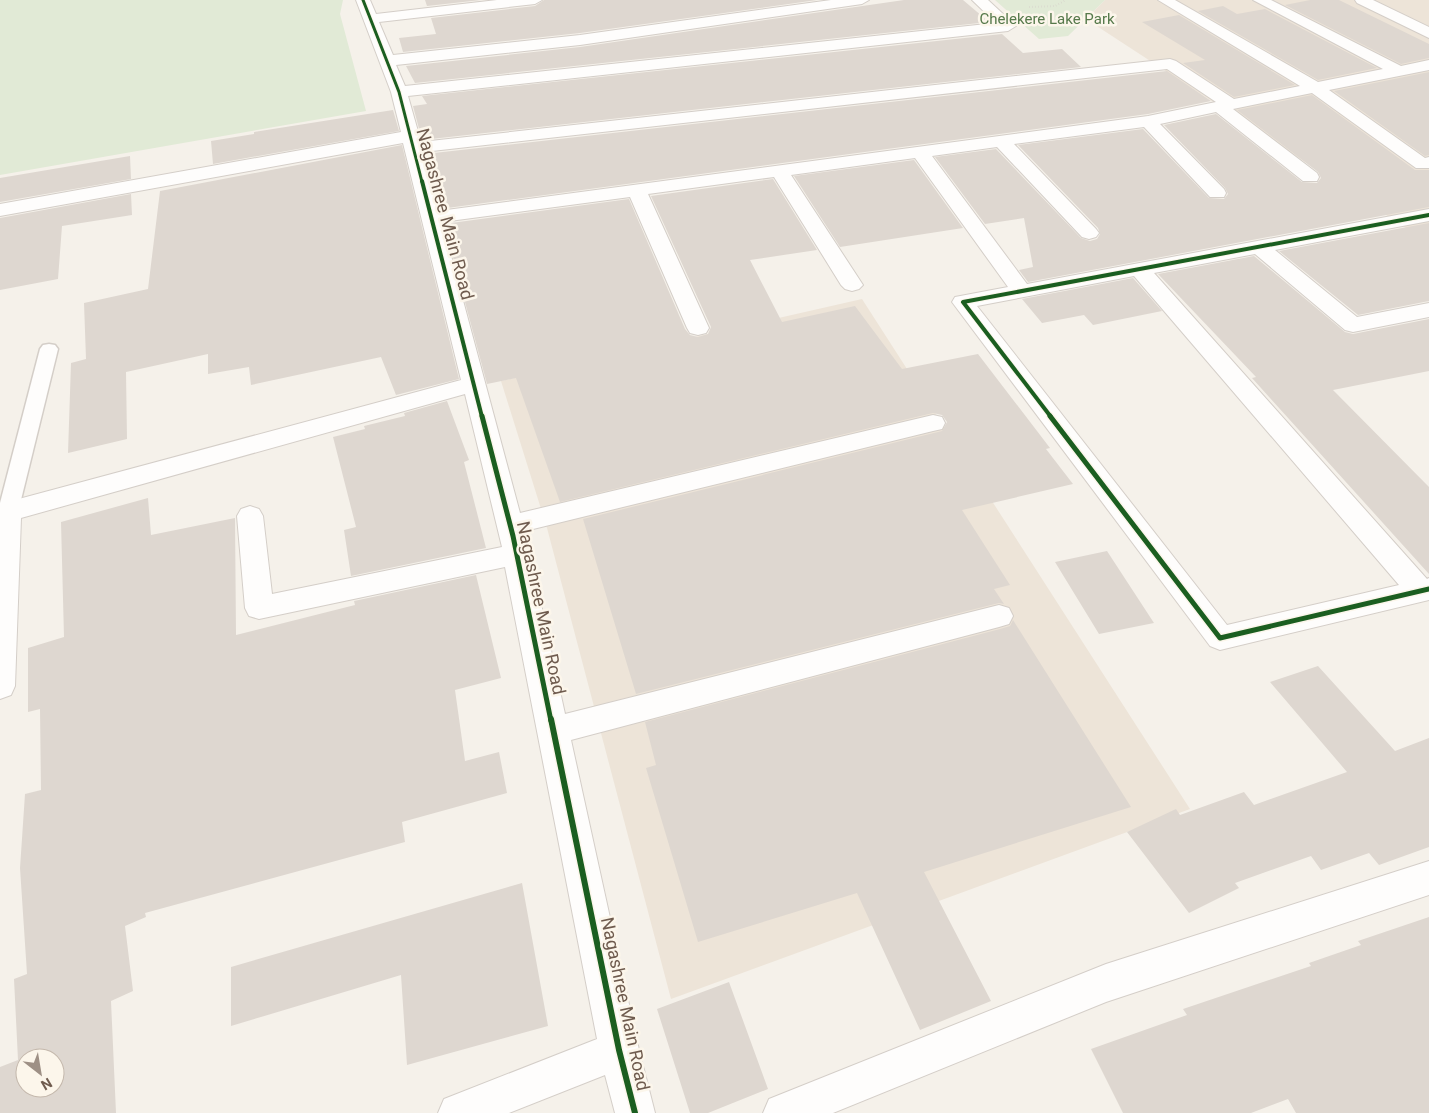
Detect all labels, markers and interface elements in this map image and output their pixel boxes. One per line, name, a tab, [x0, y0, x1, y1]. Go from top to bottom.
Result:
park label: Chelekere Lake Park	[979, 10, 1115, 28]
street label: Nagashree Main Road	[412, 126, 479, 302]
street label: Nagashree Main Road	[513, 519, 570, 697]
street label: Nagashree Main Road	[597, 915, 654, 1093]
north arrow	[15, 1048, 65, 1098]
text: N	[38, 1075, 55, 1094]

